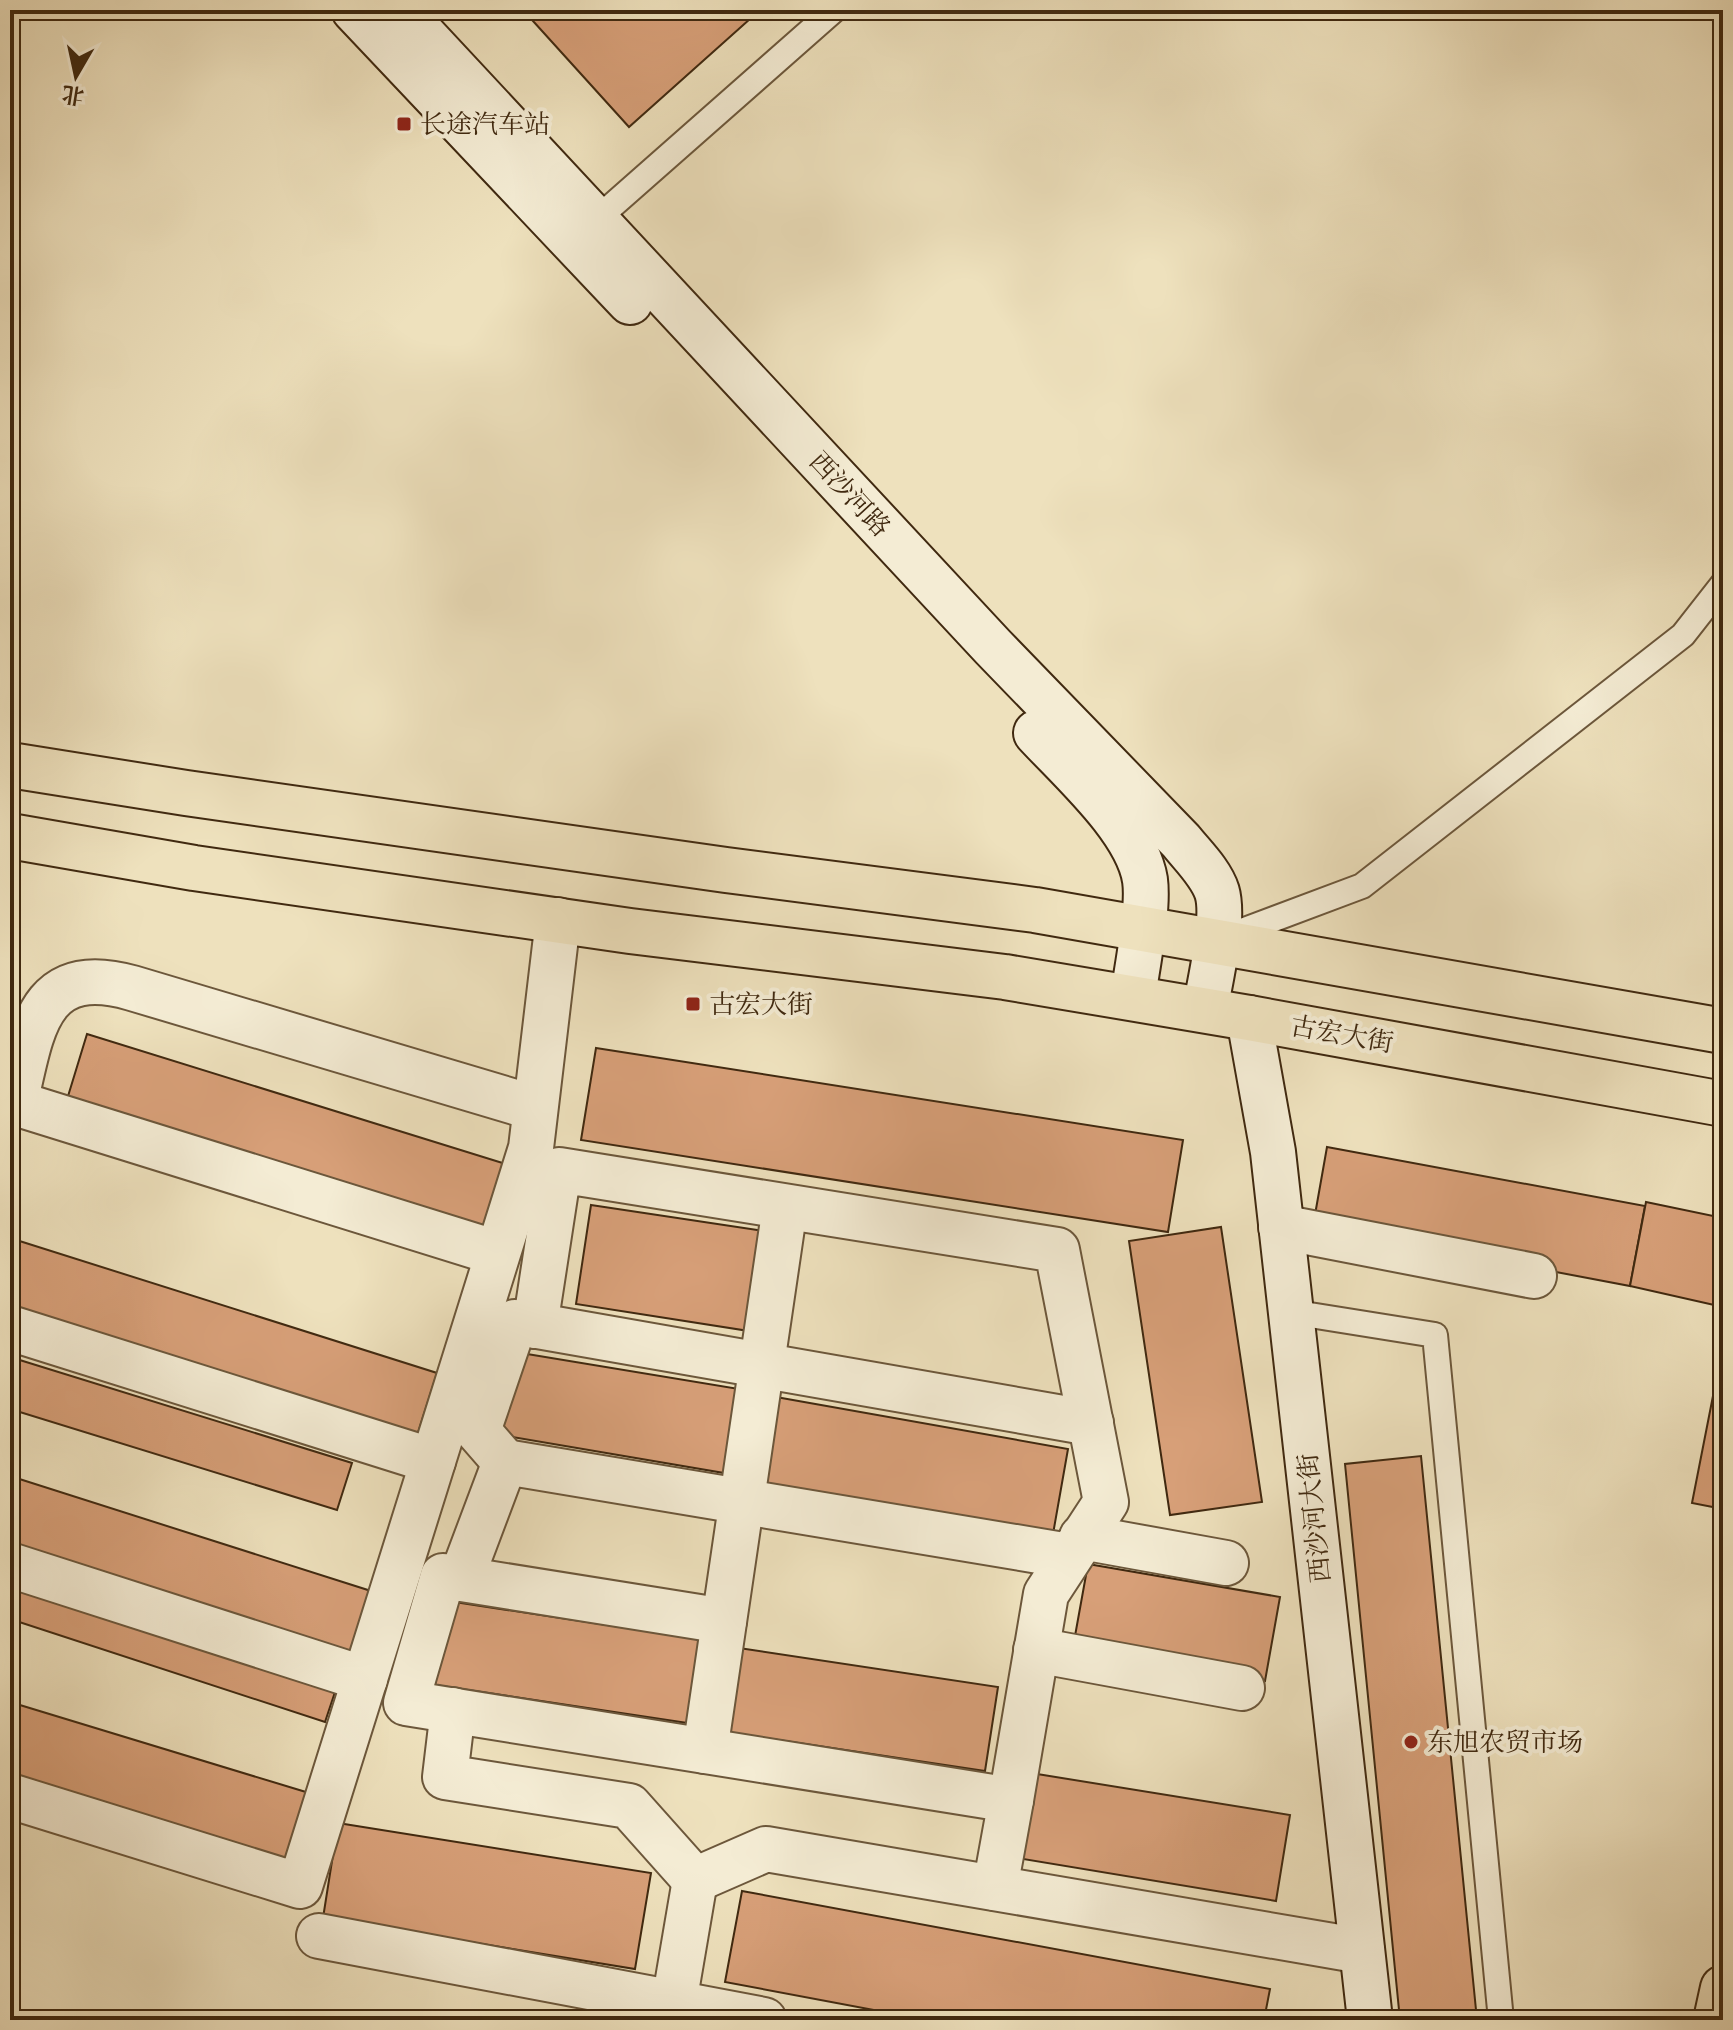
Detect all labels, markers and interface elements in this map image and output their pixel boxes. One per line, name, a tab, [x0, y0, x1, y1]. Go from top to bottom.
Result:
north arrow	[36, 36, 116, 116]
text: 北	[60, 79, 86, 110]
place label: 长途汽车站	[420, 109, 550, 141]
marker: 长途汽车站	[395, 115, 413, 133]
street label: 西沙河路	[802, 446, 896, 544]
place label: 古宏大街	[709, 989, 813, 1021]
marker: 古宏大街	[684, 995, 702, 1013]
street label: 古宏大街	[1288, 1010, 1396, 1060]
street label: 西沙河大街	[1292, 1452, 1338, 1584]
place label: 东旭农贸市场	[1427, 1727, 1583, 1759]
marker: 东旭农贸市场	[1402, 1733, 1420, 1751]

